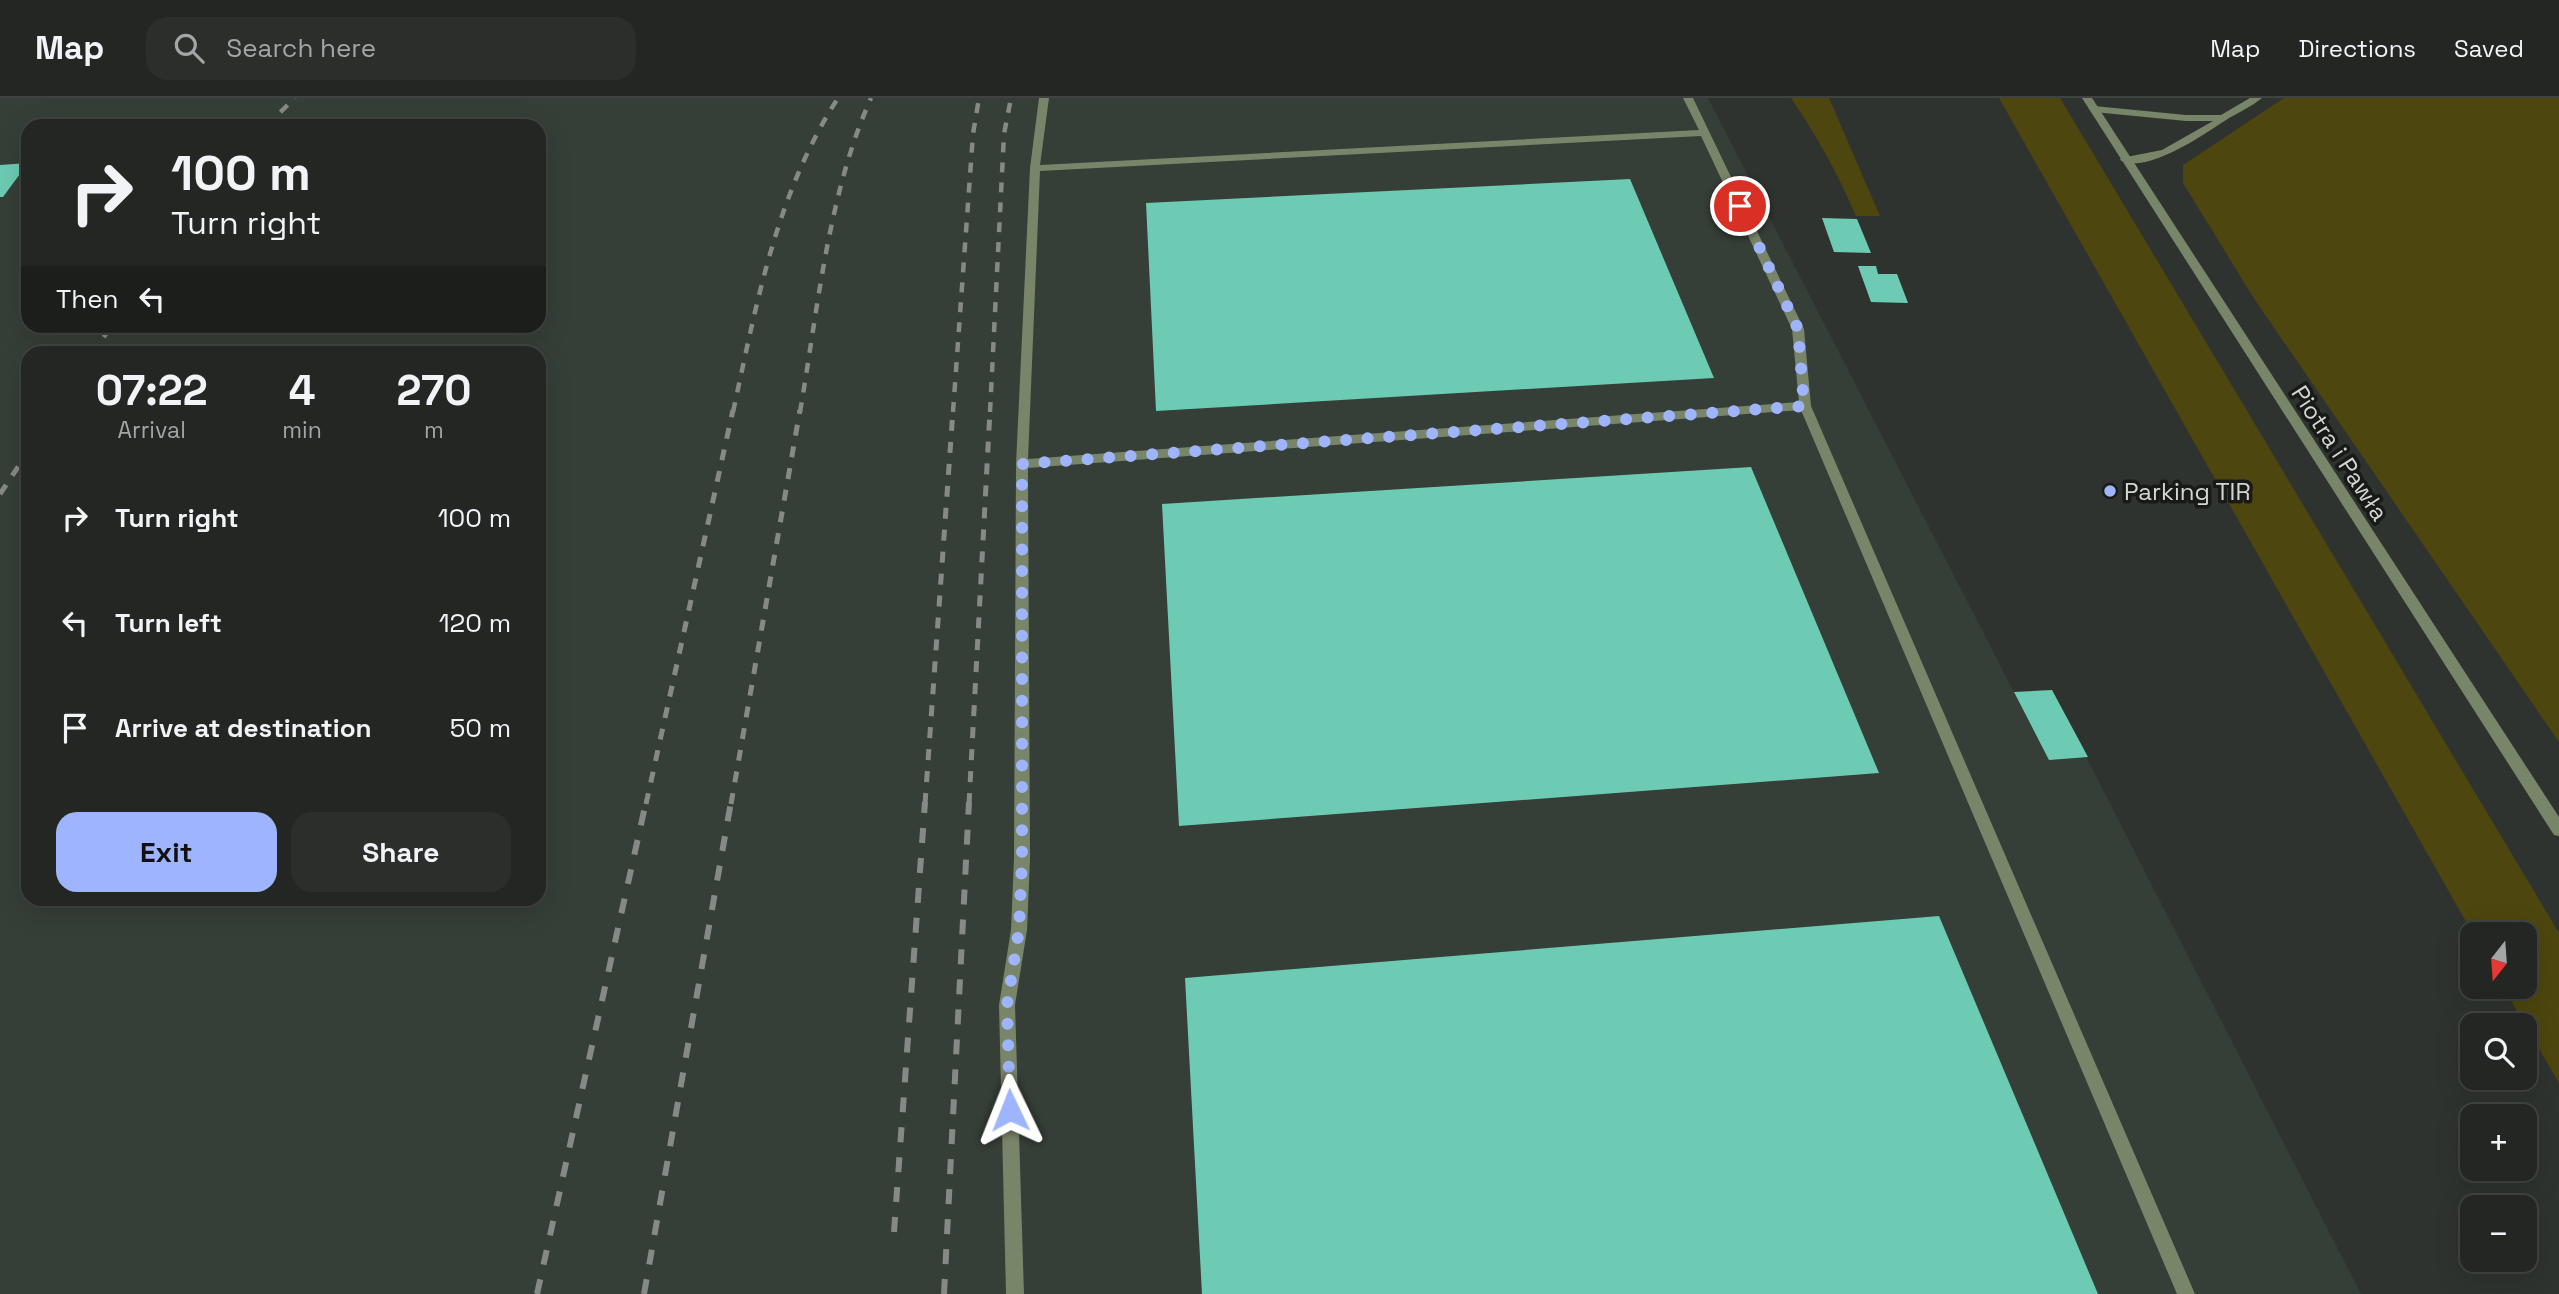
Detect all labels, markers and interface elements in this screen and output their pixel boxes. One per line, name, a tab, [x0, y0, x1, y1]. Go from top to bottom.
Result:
search box	[146, 17, 636, 80]
text: Map	[35, 27, 104, 69]
icon: search	[170, 29, 208, 67]
text: Search here	[226, 31, 376, 65]
text: Map	[2210, 33, 2260, 64]
text: Directions	[2298, 33, 2416, 64]
text: Saved	[2454, 33, 2524, 64]
text: 100 m	[171, 142, 311, 204]
icon: right	[56, 147, 147, 238]
pin	[1710, 176, 1770, 236]
icon: arrive	[1721, 187, 1759, 225]
text: Turn right	[171, 203, 321, 243]
icon: left	[133, 280, 171, 318]
text: Then	[56, 282, 119, 316]
text: 07:22	[96, 364, 208, 417]
text: 4	[289, 364, 315, 417]
text: 270	[397, 364, 471, 417]
street label: Piotra i Pawła	[2285, 379, 2395, 527]
text: Arrival	[117, 415, 186, 445]
text: min	[282, 415, 322, 445]
text: m	[424, 415, 444, 445]
place label: Parking TIR	[2124, 476, 2251, 507]
marker: Parking TIR	[2102, 483, 2118, 499]
icon: right	[56, 499, 94, 537]
text: Turn right	[115, 501, 239, 535]
text: 100 m	[438, 501, 511, 535]
icon: left	[56, 604, 94, 642]
text: Turn left	[115, 606, 222, 640]
text: 120 m	[439, 606, 511, 640]
icon: arrive	[56, 709, 94, 747]
text: Arrive at destination	[115, 711, 372, 745]
text: 50 m	[450, 711, 511, 745]
button: Exit	[56, 812, 277, 892]
button: Share	[291, 812, 511, 892]
north arrow	[2460, 922, 2538, 999]
map controls	[2460, 922, 2537, 1272]
button: search	[2460, 1013, 2537, 1090]
position arrow	[973, 1073, 1047, 1147]
button: +	[2460, 1104, 2537, 1181]
button: −	[2460, 1195, 2537, 1272]

